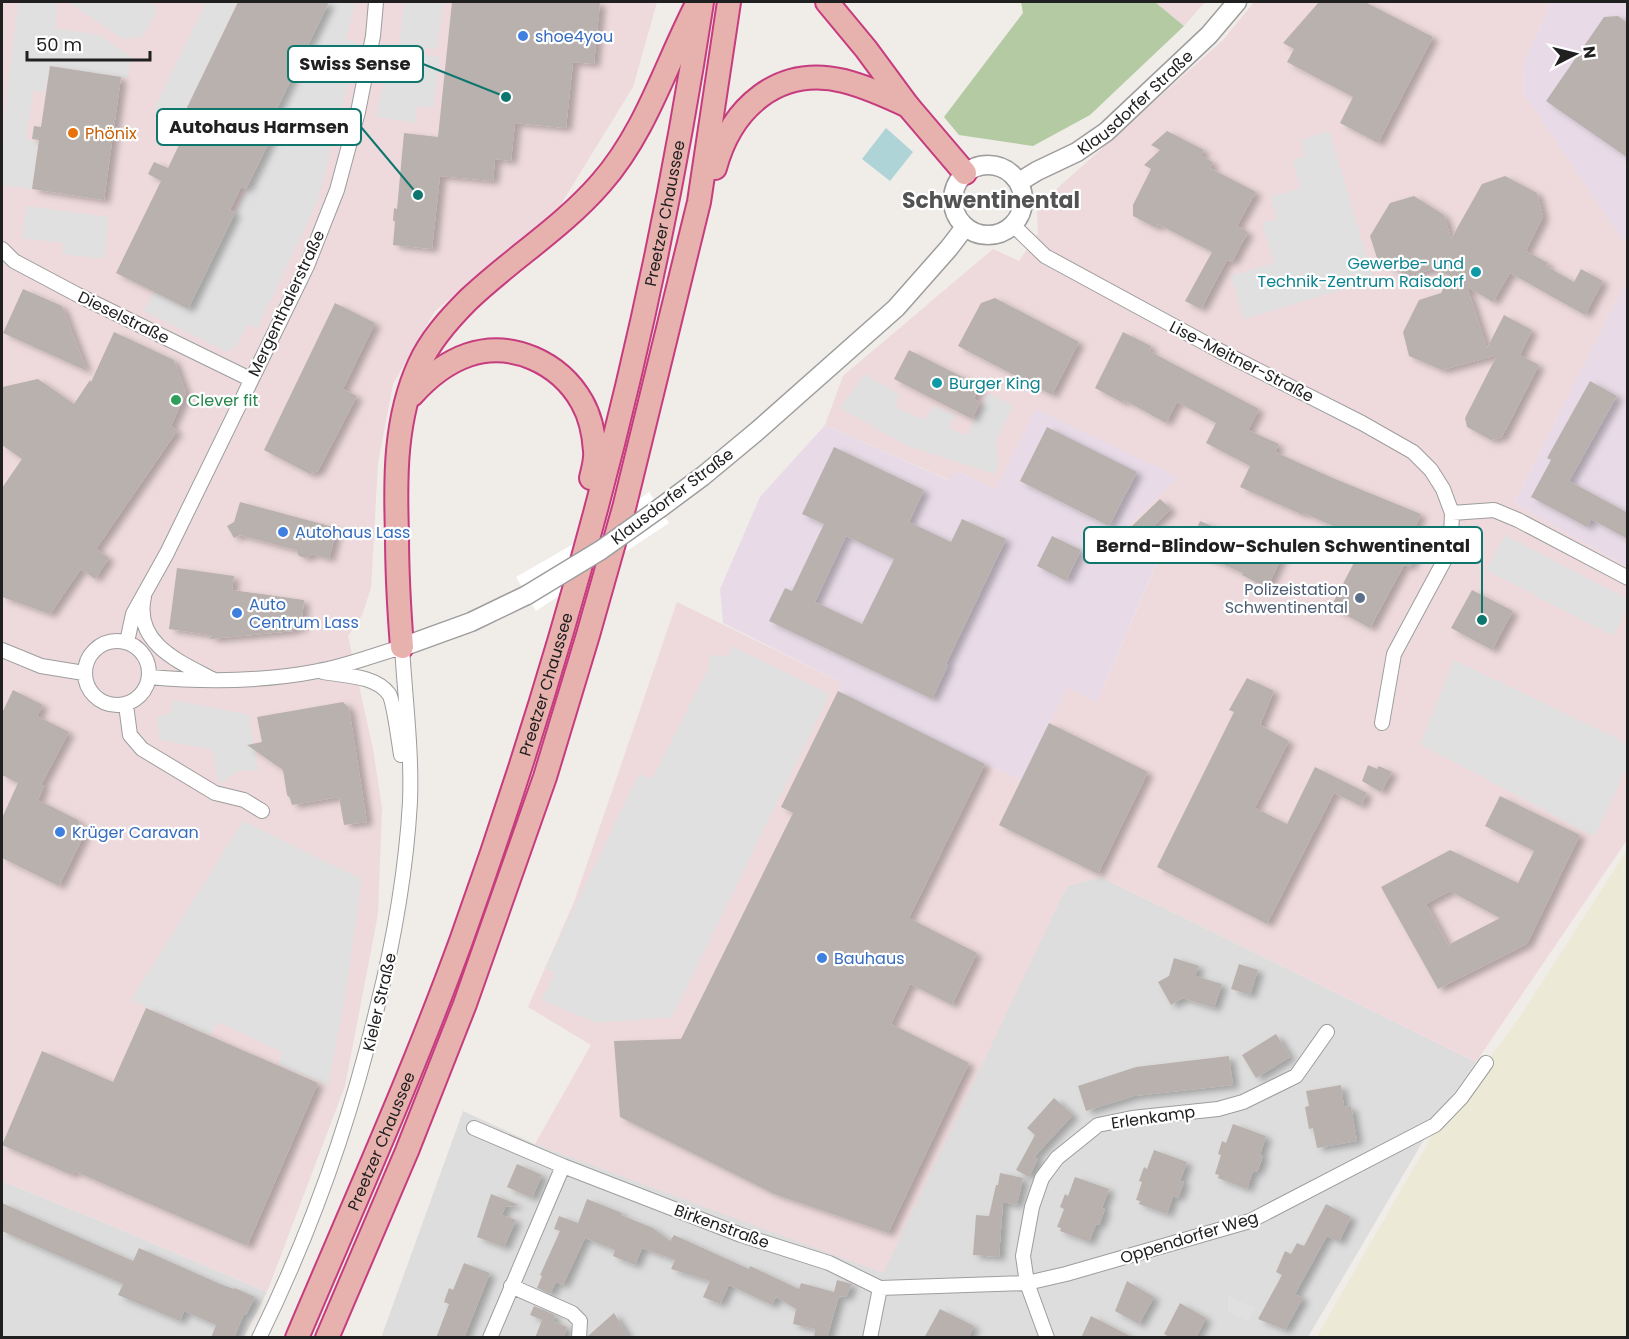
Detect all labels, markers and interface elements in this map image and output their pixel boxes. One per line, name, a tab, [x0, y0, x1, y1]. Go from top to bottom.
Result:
scale bar	[27, 24, 150, 62]
north arrow	[1545, 24, 1605, 84]
place label: shoe4you	[535, 25, 613, 48]
marker: shoe4you	[516, 29, 530, 43]
text: 50 m	[36, 32, 82, 57]
street label: Klausdorfer Straße	[1073, 45, 1198, 160]
text: N	[1577, 45, 1602, 60]
callout: Swiss Sense	[288, 46, 423, 82]
text: Swiss Sense	[299, 51, 411, 76]
callout: Autohaus Harmsen	[157, 109, 361, 145]
text: Autohaus Harmsen	[169, 114, 349, 139]
place label: Phönix	[85, 122, 137, 145]
marker: Phönix	[66, 126, 80, 140]
street label: Preetzer Chaussee	[639, 138, 691, 289]
district label: Schwentinental	[902, 185, 1080, 216]
street label: Mergenthalerstraße	[242, 226, 331, 380]
place label: Gewerbe- und Technik-Zentrum Raisdorf	[1258, 252, 1464, 293]
marker: Gewerbe- und Technik-Zentrum Raisdorf	[1469, 265, 1483, 279]
street label: Dieselstraße	[74, 285, 173, 350]
street label: Lise-Meitner-Straße	[1166, 315, 1318, 408]
place label: Burger King	[949, 372, 1041, 395]
marker: Burger King	[930, 376, 944, 390]
place label: Clever fit	[188, 389, 259, 412]
marker: Clever fit	[169, 393, 183, 407]
street label: Klausdorfer Straße	[606, 443, 738, 550]
place label: Autohaus Lass	[295, 521, 410, 544]
marker: Autohaus Lass	[276, 525, 290, 539]
callout: Bernd-Blindow-Schulen Schwentinental	[1084, 527, 1482, 563]
text: Bernd-Blindow-Schulen Schwentinental	[1096, 533, 1470, 558]
place label: Polizeistation Schwentinental	[1225, 578, 1348, 619]
marker: Polizeistation Schwentinental	[1353, 591, 1367, 605]
place label: Auto Centrum Lass	[249, 593, 359, 634]
marker: Auto Centrum Lass	[230, 606, 244, 620]
street label: Preetzer Chaussee	[513, 610, 579, 759]
place label: Krüger Caravan	[72, 821, 199, 844]
marker: Krüger Caravan	[53, 825, 67, 839]
place label: Bauhaus	[834, 947, 905, 970]
street label: Kieler Straße	[357, 951, 402, 1054]
marker: Bauhaus	[815, 951, 829, 965]
street label: Preetzer Chaussee	[342, 1068, 421, 1214]
street label: Erlenkamp	[1110, 1100, 1197, 1135]
street label: Birkenstraße	[671, 1199, 773, 1254]
street label: Oppendorfer Weg	[1117, 1206, 1261, 1269]

